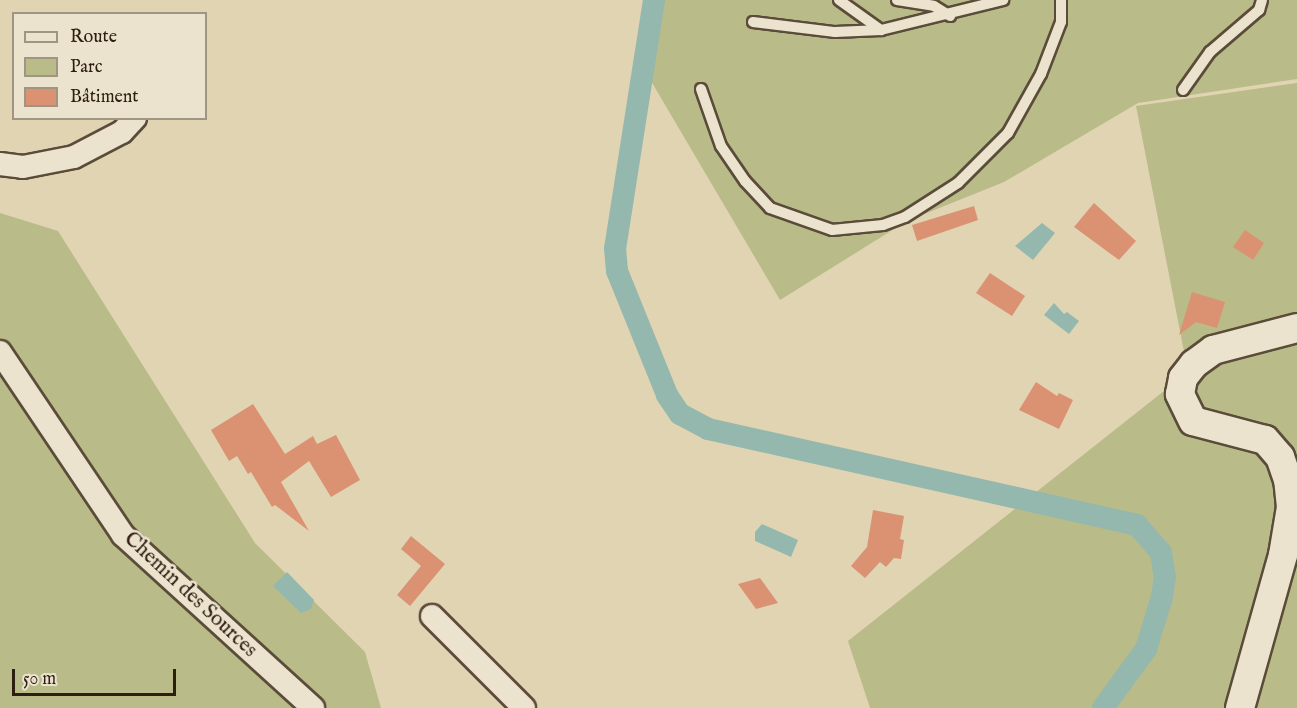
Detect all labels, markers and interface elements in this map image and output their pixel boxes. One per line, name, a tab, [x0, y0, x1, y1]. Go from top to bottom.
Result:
legend	[12, 12, 207, 120]
text: Route	[70, 26, 117, 49]
text: Parc	[70, 56, 102, 79]
text: Bâtiment	[70, 86, 139, 109]
street label: Chemin des Sources	[118, 527, 262, 663]
scale bar	[15, 657, 178, 695]
text: 50 m	[23, 668, 56, 691]

